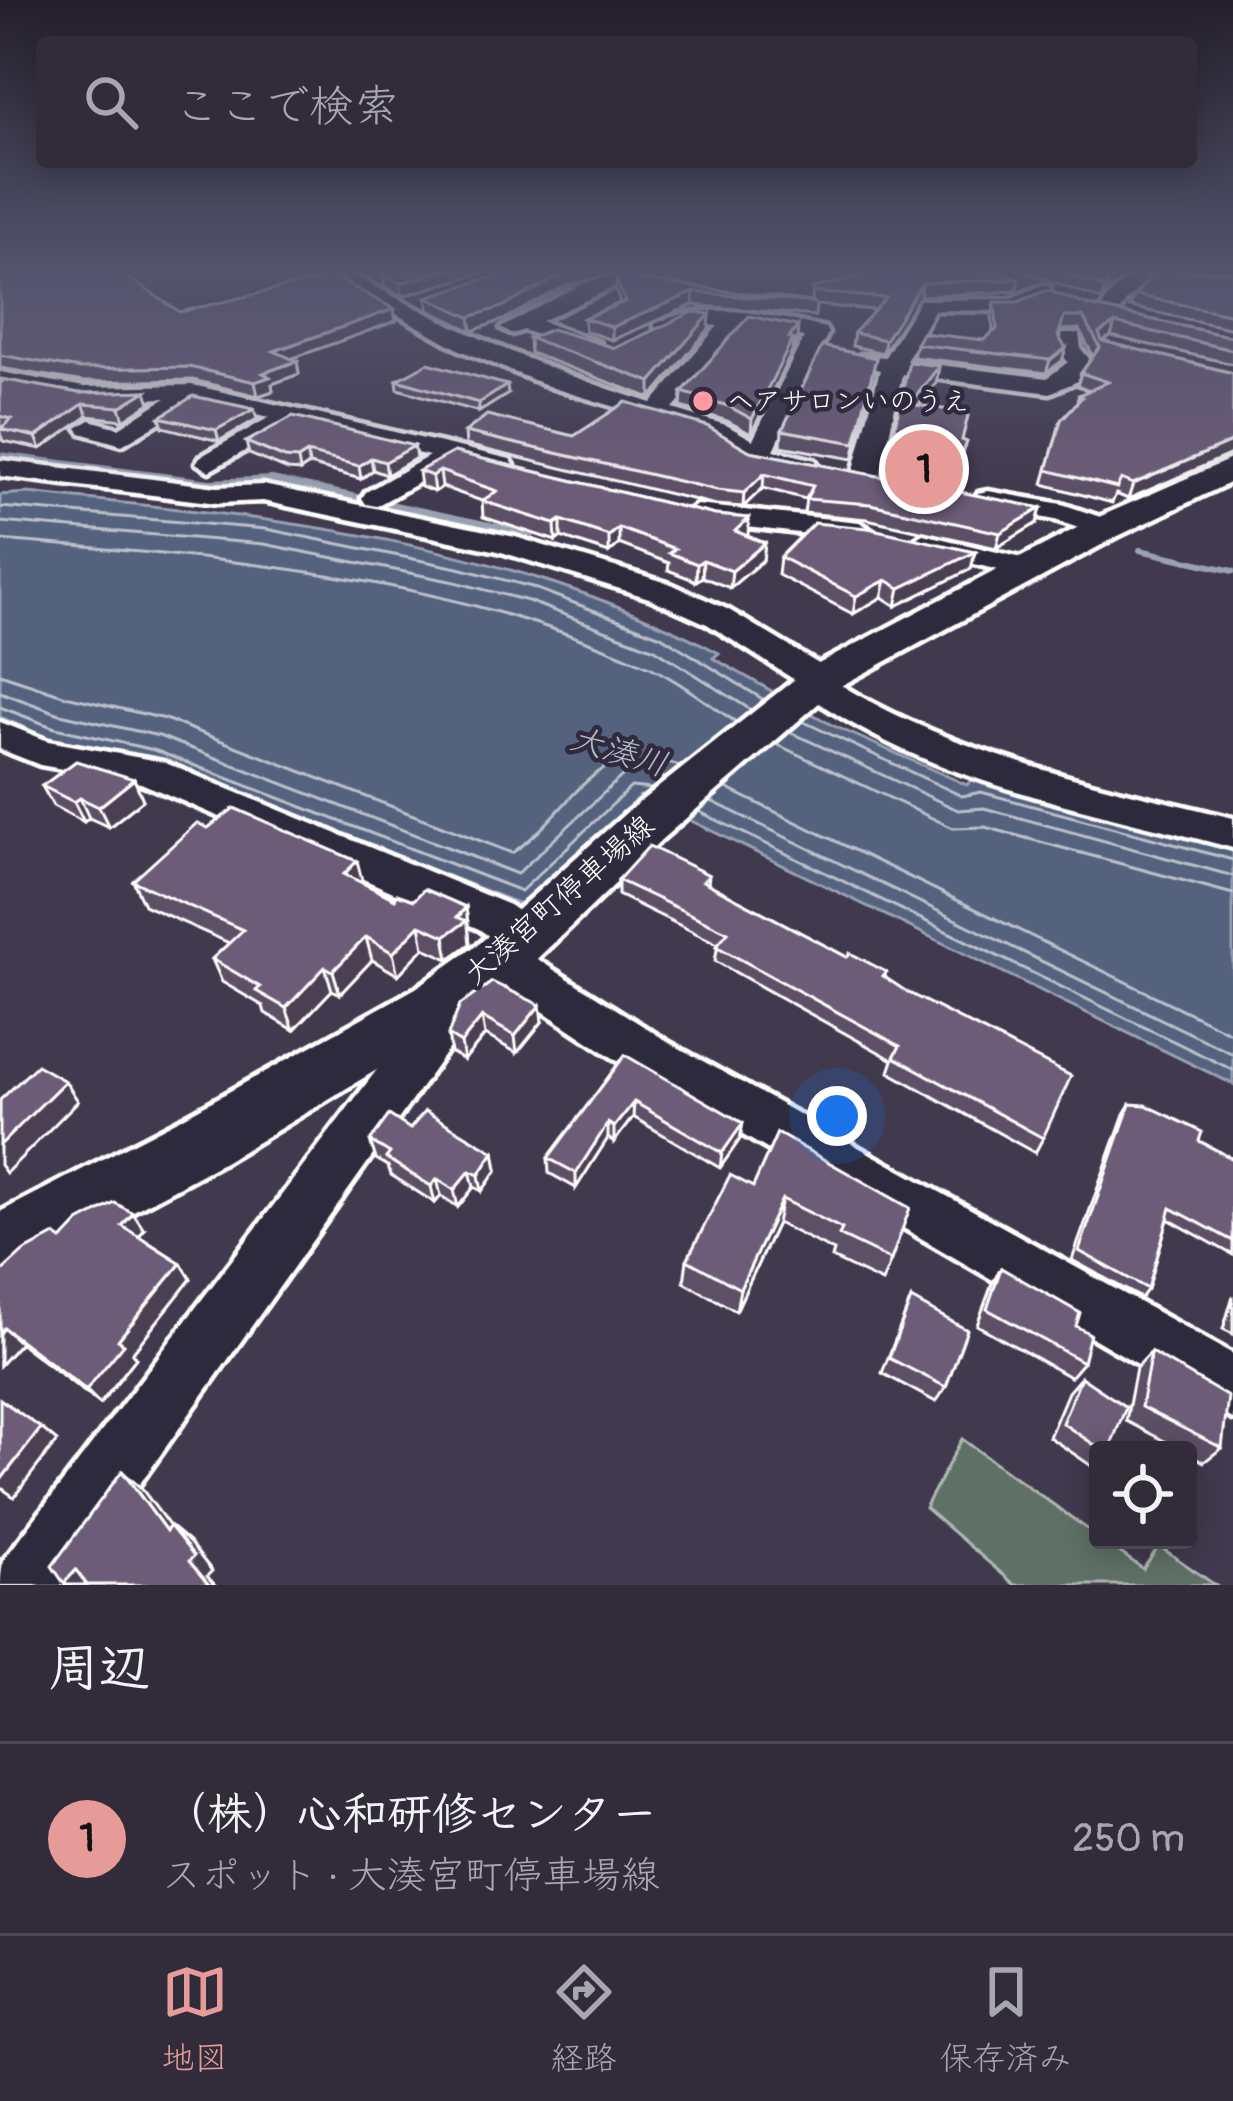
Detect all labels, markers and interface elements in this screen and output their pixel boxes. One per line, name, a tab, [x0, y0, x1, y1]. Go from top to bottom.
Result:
search box	[36, 36, 1197, 168]
icon: search	[78, 69, 144, 135]
text: ここで検索	[174, 79, 399, 135]
place label: ヘアサロンいのうえ	[727, 385, 970, 418]
marker: ヘアサロンいのうえ	[690, 388, 716, 414]
pin: 1	[885, 424, 963, 514]
water label: 大湊川	[566, 718, 672, 786]
street label: 大湊宮町停車場線	[456, 807, 662, 993]
your location	[807, 1086, 867, 1146]
map controls	[1089, 1441, 1197, 1549]
button: locate	[1089, 1441, 1197, 1549]
text: 周辺	[48, 1637, 150, 1701]
text: （株）心和研修センター	[162, 1787, 657, 1843]
text: 1	[79, 1814, 95, 1863]
text: 250 m	[1072, 1814, 1185, 1863]
text: スポット · 大湊宮町停車場線	[162, 1851, 660, 1900]
tab: 地図	[162, 1959, 228, 2079]
tab: 経路	[551, 1959, 617, 2079]
tab: 保存済み	[940, 1959, 1072, 2079]

